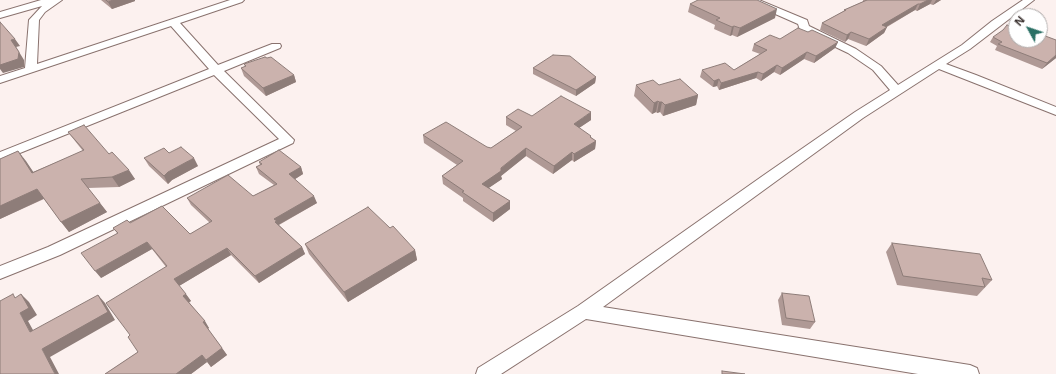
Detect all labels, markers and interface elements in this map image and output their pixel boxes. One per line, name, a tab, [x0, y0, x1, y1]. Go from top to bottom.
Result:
north arrow	[1008, 8, 1048, 48]
text: N	[1011, 12, 1028, 29]

